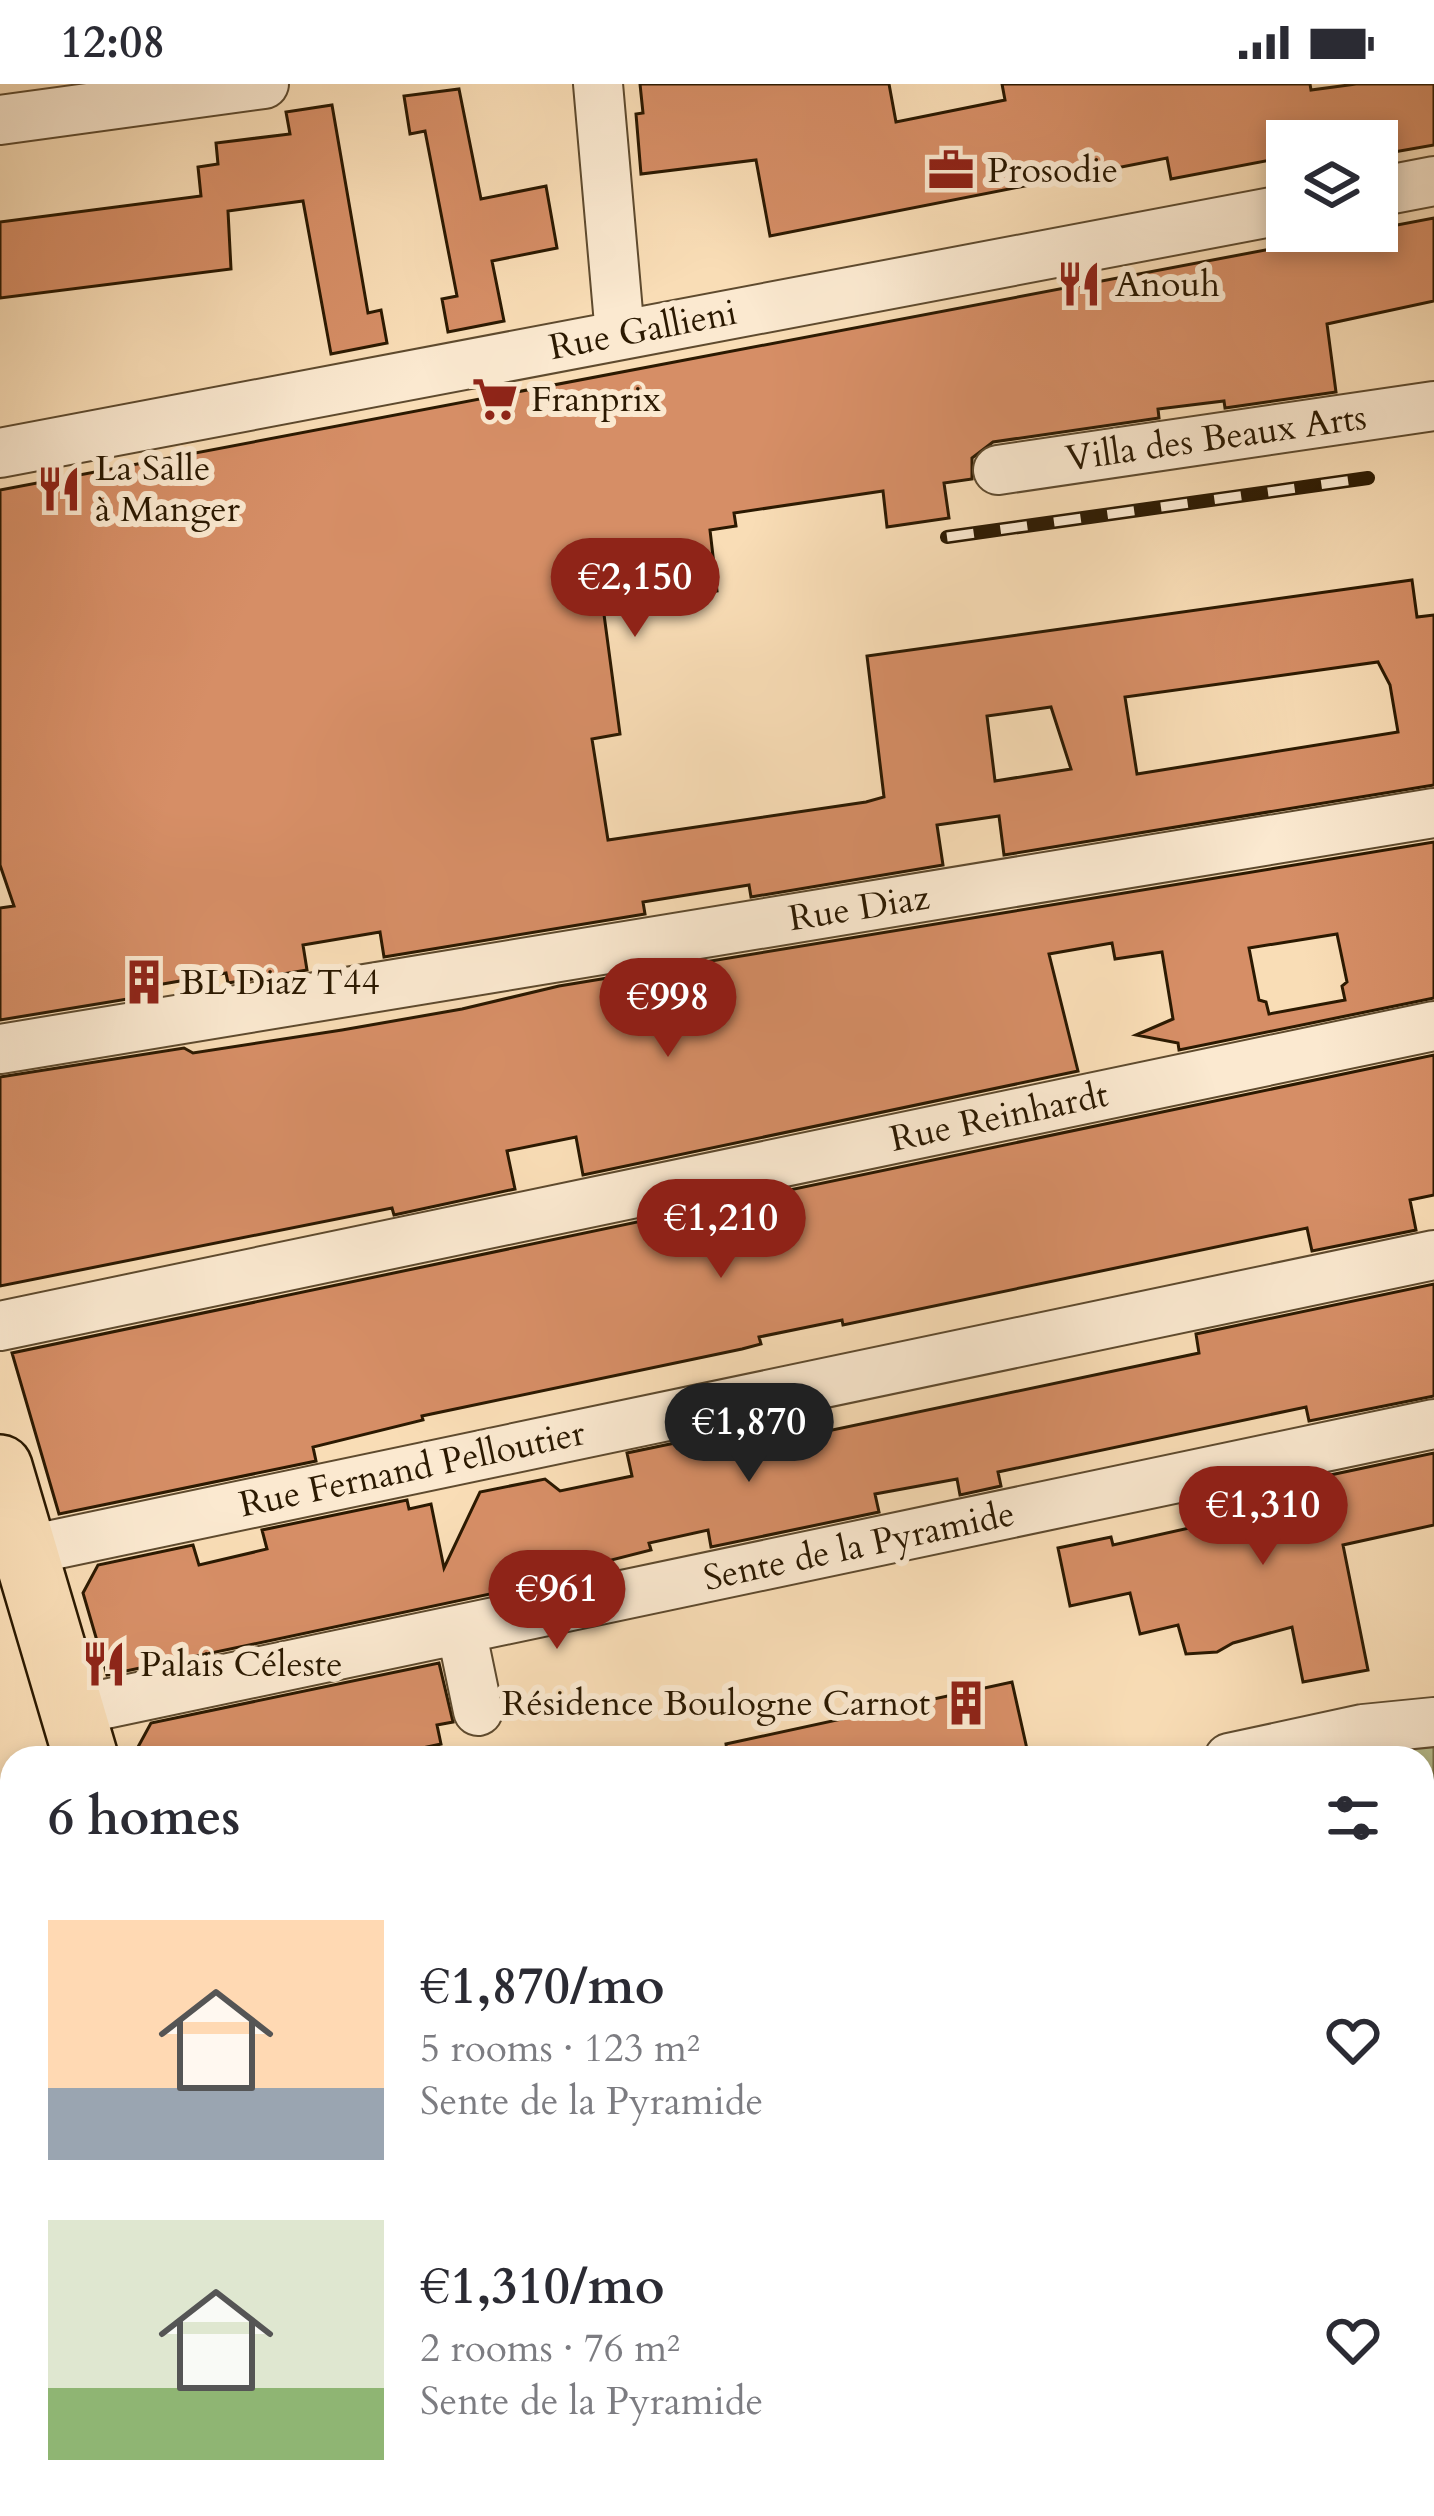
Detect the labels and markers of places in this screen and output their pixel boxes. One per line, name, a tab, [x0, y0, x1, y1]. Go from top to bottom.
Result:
office icon: Prosodie	[926, 145, 976, 195]
place label: Prosodie	[987, 146, 1118, 195]
restaurant icon: Anouh	[1054, 259, 1104, 309]
place label: Anouh	[1115, 260, 1220, 309]
supermarket icon: Franprix	[470, 374, 520, 424]
place label: Franprix	[531, 375, 661, 424]
place label: La Salle à Manger	[95, 444, 241, 534]
restaurant icon: La Salle à Manger	[34, 464, 84, 514]
pin: €2,150	[537, 538, 733, 640]
building icon: BL Diaz T44	[119, 957, 169, 1007]
place label: BL Diaz T44	[180, 958, 380, 1007]
pin: €998	[597, 958, 739, 1060]
pin: €1,210	[623, 1179, 819, 1281]
pin: €1,870	[651, 1383, 847, 1485]
pin: €1,310	[1165, 1466, 1361, 1568]
pin: €961	[486, 1550, 628, 1652]
restaurant icon: Palais Céleste	[79, 1639, 129, 1689]
place label: Palais Céleste	[140, 1640, 343, 1689]
building icon: Résidence Boulogne Carnot	[941, 1678, 991, 1728]
place label: Résidence Boulogne Carnot	[502, 1679, 930, 1728]

